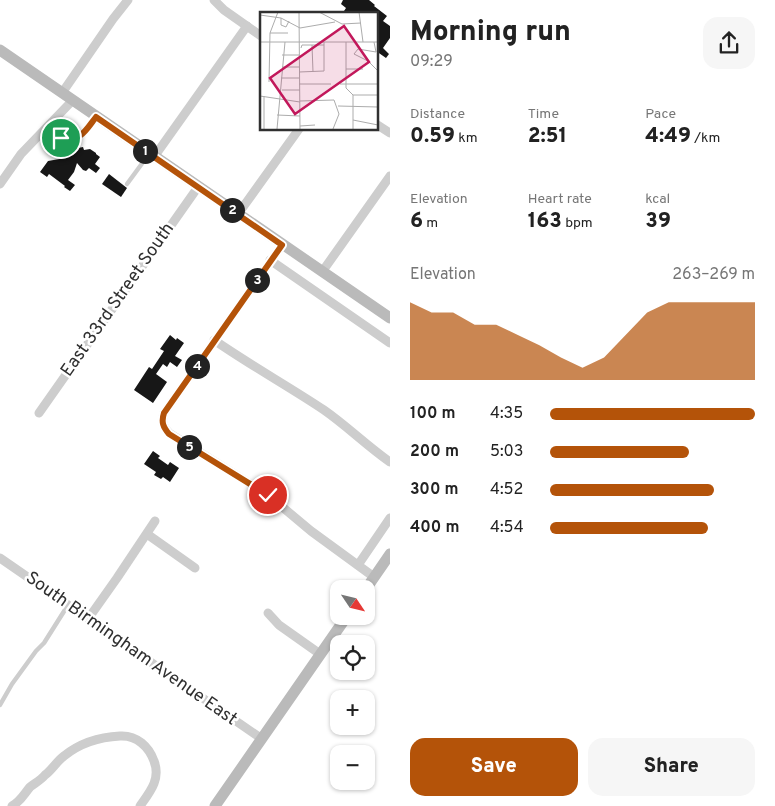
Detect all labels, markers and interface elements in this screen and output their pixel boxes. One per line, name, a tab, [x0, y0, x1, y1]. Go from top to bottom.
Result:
inset map	[260, 12, 378, 130]
text: Morning run	[410, 15, 571, 51]
button: share	[703, 17, 755, 69]
text: 09:29	[410, 52, 453, 72]
text: Distance	[410, 106, 465, 123]
text: Time	[528, 106, 559, 123]
text: Pace	[645, 106, 676, 123]
pin	[40, 117, 82, 159]
text: 0.59	[410, 123, 455, 150]
text: 2:51	[528, 123, 567, 150]
text: 4:49	[645, 123, 691, 150]
icon: arrive	[47, 124, 75, 152]
text: km	[455, 130, 478, 147]
text: /km	[691, 130, 720, 147]
pin: 1	[132, 138, 158, 164]
text: 1	[143, 143, 148, 160]
text: Elevation	[410, 191, 468, 208]
text: Heart rate	[528, 191, 592, 208]
text: kcal	[645, 191, 670, 208]
pin: 2	[220, 198, 244, 222]
text: 2	[228, 202, 237, 219]
text: 6	[410, 208, 423, 235]
text: 163	[528, 208, 562, 235]
text: 39	[645, 208, 671, 235]
text: m	[423, 215, 438, 232]
text: bpm	[562, 215, 593, 232]
street label: East 33rd Street South	[56, 218, 180, 382]
text: Elevation	[410, 265, 476, 285]
text: 263–269 m	[672, 265, 755, 285]
pin: 3	[244, 268, 270, 292]
text: 3	[253, 272, 262, 289]
pin: 4	[184, 354, 210, 378]
text: 4	[193, 358, 202, 375]
text: 100 m	[410, 404, 456, 424]
text: 4:35	[490, 404, 523, 424]
pin: 5	[176, 434, 202, 460]
text: 5	[185, 439, 194, 456]
text: 200 m	[410, 442, 459, 462]
text: 5:03	[490, 442, 523, 462]
pin	[247, 474, 289, 516]
text: 300 m	[410, 480, 458, 500]
text: 4:52	[490, 480, 523, 500]
icon: check	[254, 481, 282, 509]
text: 400 m	[410, 518, 459, 538]
text: 4:54	[490, 518, 524, 538]
street label: South Birmingham Avenue East	[21, 567, 241, 731]
north arrow	[330, 580, 375, 625]
map controls	[330, 580, 375, 790]
button: locate	[330, 635, 375, 680]
button: +	[330, 690, 375, 735]
button: Save	[410, 738, 578, 796]
button: Share	[588, 738, 755, 796]
button: −	[330, 745, 375, 790]

